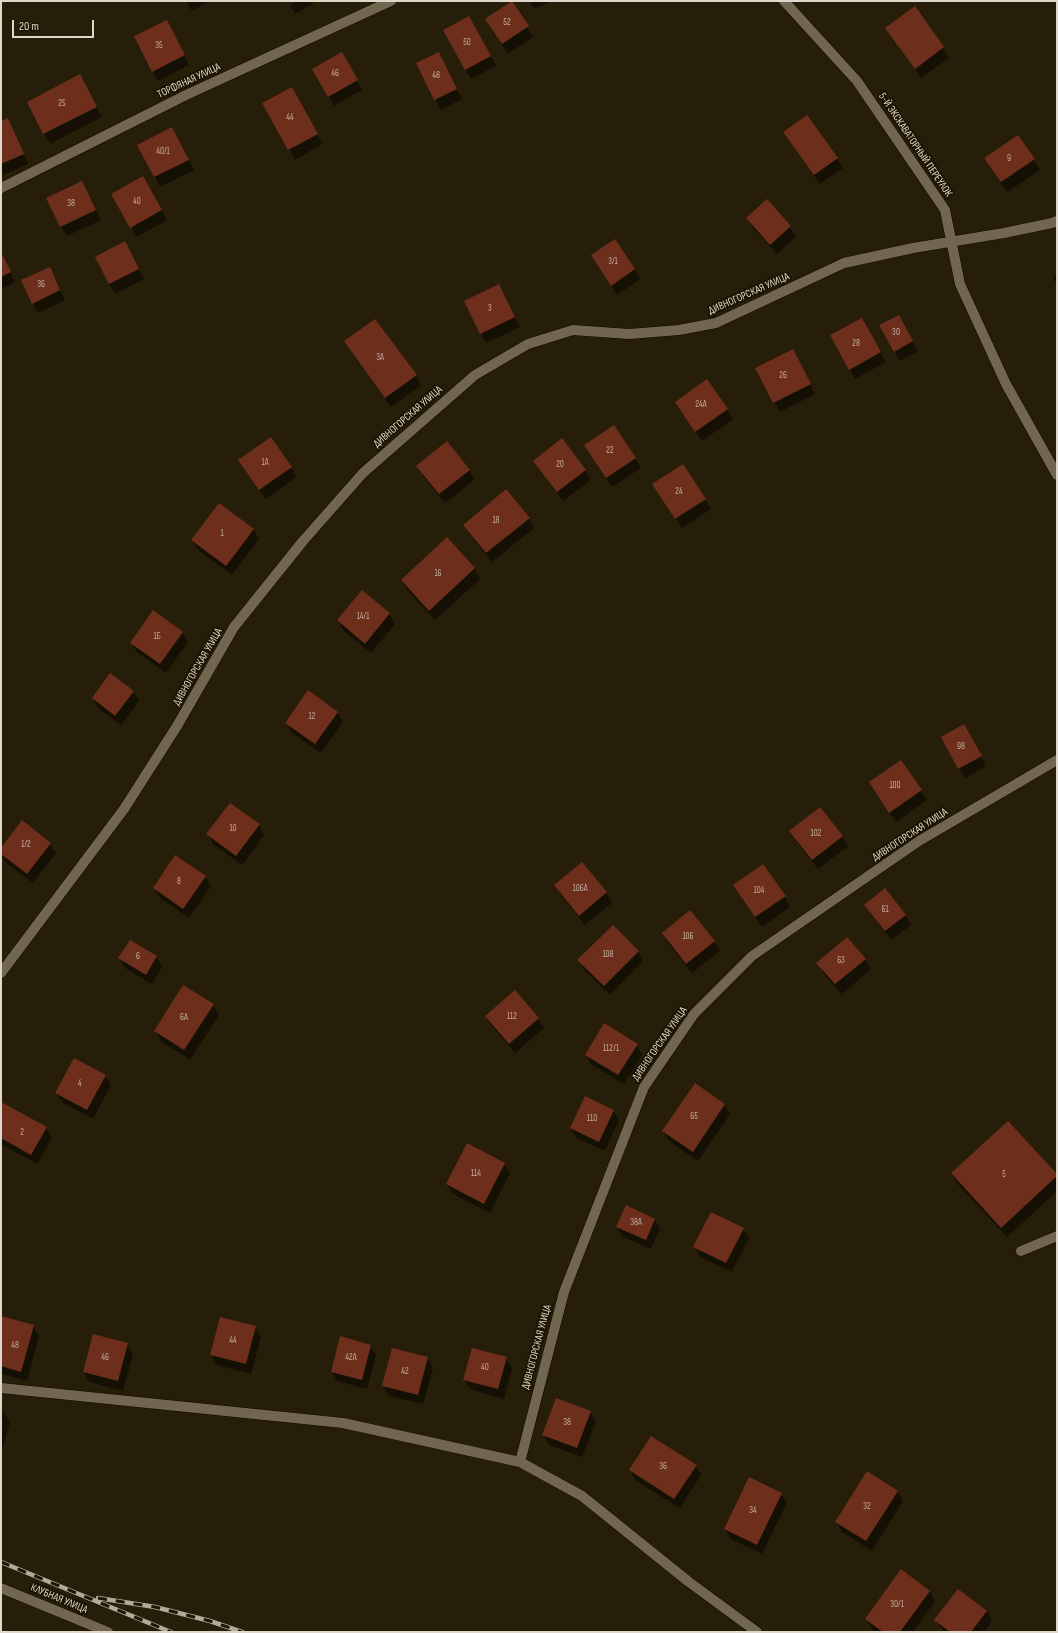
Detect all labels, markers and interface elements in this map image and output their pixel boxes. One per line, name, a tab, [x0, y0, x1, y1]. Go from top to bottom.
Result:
scale bar	[14, 12, 96, 38]
house number: 52	[503, 18, 511, 28]
text: 20 m	[19, 19, 39, 34]
house number: 50	[463, 38, 471, 48]
house number: 35	[155, 41, 163, 51]
street label: ТОРФЯНАЯ УЛИЦА	[155, 61, 223, 101]
house number: 46	[331, 69, 339, 79]
house number: 48	[432, 71, 440, 81]
street label: 5-Й ЭКСКАВАТОРНЫЙ ПЕРЕУЛОК	[875, 91, 955, 199]
house number: 25	[58, 99, 66, 109]
house number: 44	[286, 113, 294, 123]
house number: 40/1	[156, 147, 170, 157]
house number: 9	[1007, 154, 1011, 164]
house number: 40	[133, 197, 141, 207]
house number: 38	[67, 199, 75, 209]
house number: 3/1	[608, 257, 618, 267]
street label: ДИВНОГОРСКАЯ УЛИЦА	[706, 270, 792, 318]
house number: 36	[37, 280, 45, 290]
house number: 3	[488, 304, 492, 314]
house number: 30	[892, 328, 900, 338]
house number: 28	[852, 339, 860, 349]
house number: 3А	[376, 353, 384, 363]
house number: 26	[779, 371, 787, 381]
street label: ДИВНОГОРСКАЯ УЛИЦА	[371, 383, 445, 451]
house number: 24А	[695, 400, 707, 410]
house number: 22	[606, 446, 614, 456]
house number: 1А	[261, 458, 269, 468]
house number: 20	[556, 460, 564, 470]
house number: 24	[675, 487, 683, 497]
house number: 18	[492, 516, 500, 526]
house number: 1	[220, 529, 224, 539]
house number: 16	[434, 569, 442, 579]
house number: 14/1	[357, 612, 369, 622]
street label: ДИВНОГОРСКАЯ УЛИЦА	[170, 626, 226, 708]
house number: 1Б	[153, 632, 161, 642]
house number: 12	[309, 712, 315, 722]
house number: 98	[957, 742, 965, 752]
house number: 100	[889, 781, 901, 791]
street label: ДИВНОГОРСКАЯ УЛИЦА	[870, 806, 950, 864]
house number: 10	[229, 824, 237, 834]
house number: 102	[811, 829, 821, 839]
house number: 1/2	[21, 840, 31, 850]
house number: 8	[177, 877, 181, 887]
house number: 106А	[573, 884, 587, 894]
house number: 104	[754, 886, 764, 896]
house number: 61	[881, 905, 889, 915]
house number: 106	[682, 932, 694, 942]
house number: 108	[602, 950, 614, 960]
house number: 6	[136, 952, 140, 962]
house number: 63	[837, 956, 845, 966]
street label: ДИВНОГОРСКАЯ УЛИЦА	[630, 1004, 690, 1084]
house number: 112	[507, 1012, 517, 1022]
house number: 6А	[180, 1013, 188, 1023]
house number: 112/1	[603, 1044, 619, 1054]
house number: 4	[78, 1079, 82, 1089]
house number: 65	[690, 1112, 698, 1122]
house number: 110	[587, 1114, 597, 1124]
house number: 2	[20, 1128, 24, 1138]
house number: 114	[471, 1169, 481, 1179]
house number: 5	[1002, 1170, 1006, 1180]
house number: 38А	[630, 1218, 642, 1228]
street label: ДИВНОГОРСКАЯ УЛИЦА	[519, 1303, 555, 1391]
house number: 44	[229, 1336, 237, 1346]
house number: 48	[11, 1341, 19, 1351]
house number: 46	[101, 1353, 109, 1363]
house number: 42А	[345, 1353, 357, 1363]
house number: 40	[481, 1363, 489, 1373]
house number: 42	[401, 1367, 409, 1377]
house number: 38	[563, 1418, 571, 1428]
house number: 36	[659, 1462, 667, 1472]
house number: 32	[863, 1502, 871, 1512]
house number: 34	[749, 1506, 757, 1516]
street label: КЛУБНАЯ УЛИЦА	[29, 1581, 89, 1617]
house number: 30/1	[890, 1600, 904, 1610]

